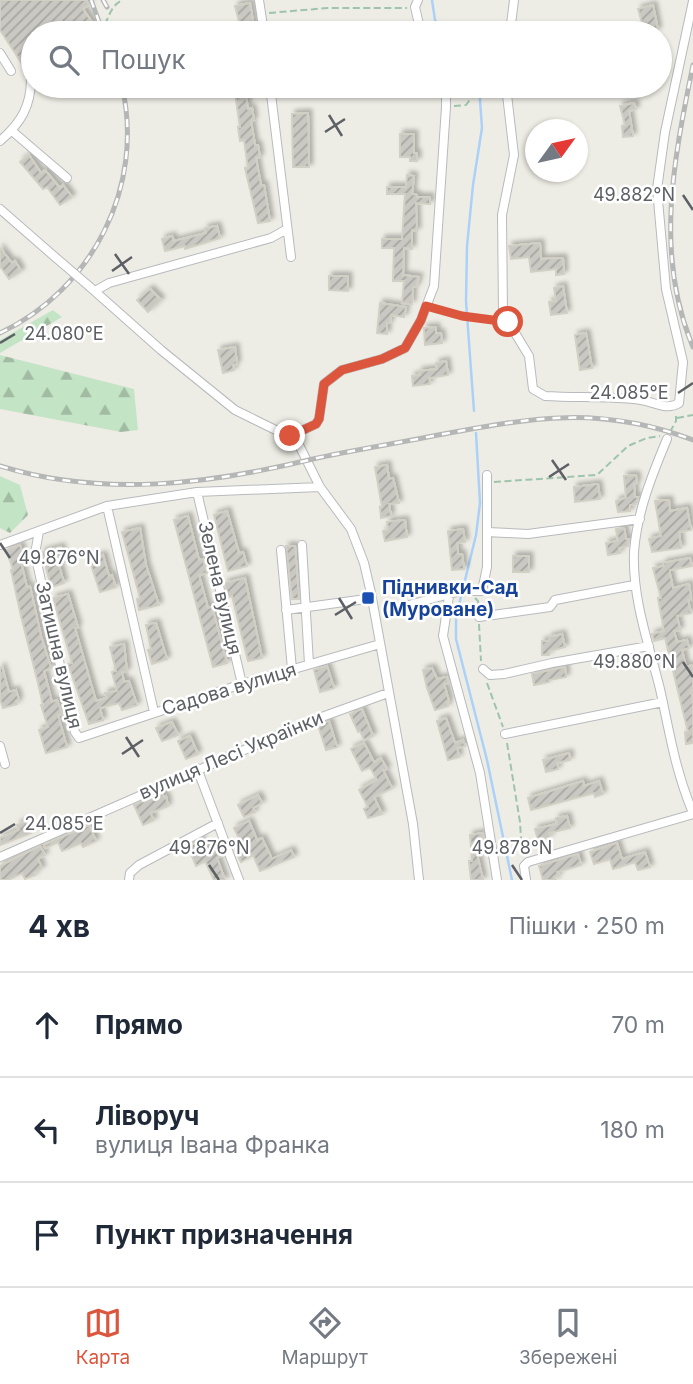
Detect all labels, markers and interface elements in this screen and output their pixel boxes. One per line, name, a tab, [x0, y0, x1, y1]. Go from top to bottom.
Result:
search box	[21, 21, 672, 98]
icon: search	[45, 41, 83, 79]
text: Пошук	[101, 44, 186, 75]
north arrow	[525, 119, 588, 182]
text: 49.882°N	[593, 184, 675, 205]
route start	[492, 306, 523, 337]
text: 24.080°E	[24, 323, 104, 344]
text: 24.085°E	[590, 382, 668, 403]
route end	[274, 420, 305, 451]
street label: Зелена вулиця	[193, 519, 247, 657]
text: 49.876°N	[18, 547, 100, 568]
place label: Піднивки-Сад (Муроване)	[382, 576, 519, 621]
street label: Затишна вулиця	[31, 579, 87, 731]
marker: Піднивки-Сад (Муроване)	[360, 590, 376, 606]
text: 49.880°N	[593, 651, 675, 672]
street label: Садова вулиця	[159, 658, 299, 720]
street label: вулиця Лесі Українки	[135, 706, 327, 804]
text: 24.085°E	[25, 813, 103, 834]
text: 49.876°N	[168, 837, 250, 858]
text: 49.878°N	[472, 837, 552, 858]
text: 4 хв	[28, 908, 90, 944]
text: Пішки · 250 m	[509, 912, 665, 940]
icon: ahead	[28, 1006, 66, 1044]
text: Прямо	[95, 1009, 183, 1040]
text: 70 m	[611, 1011, 665, 1039]
text: Ліворуч	[95, 1100, 199, 1131]
icon: left	[28, 1111, 66, 1149]
text: 180 m	[600, 1116, 665, 1144]
text: вулиця Івана Франка	[95, 1131, 330, 1159]
icon: arrive	[28, 1216, 66, 1254]
text: Пункт призначення	[95, 1219, 353, 1250]
tab: Карта	[76, 1304, 130, 1369]
tab: Маршрут	[282, 1304, 368, 1369]
tab: Збережені	[519, 1304, 617, 1369]

